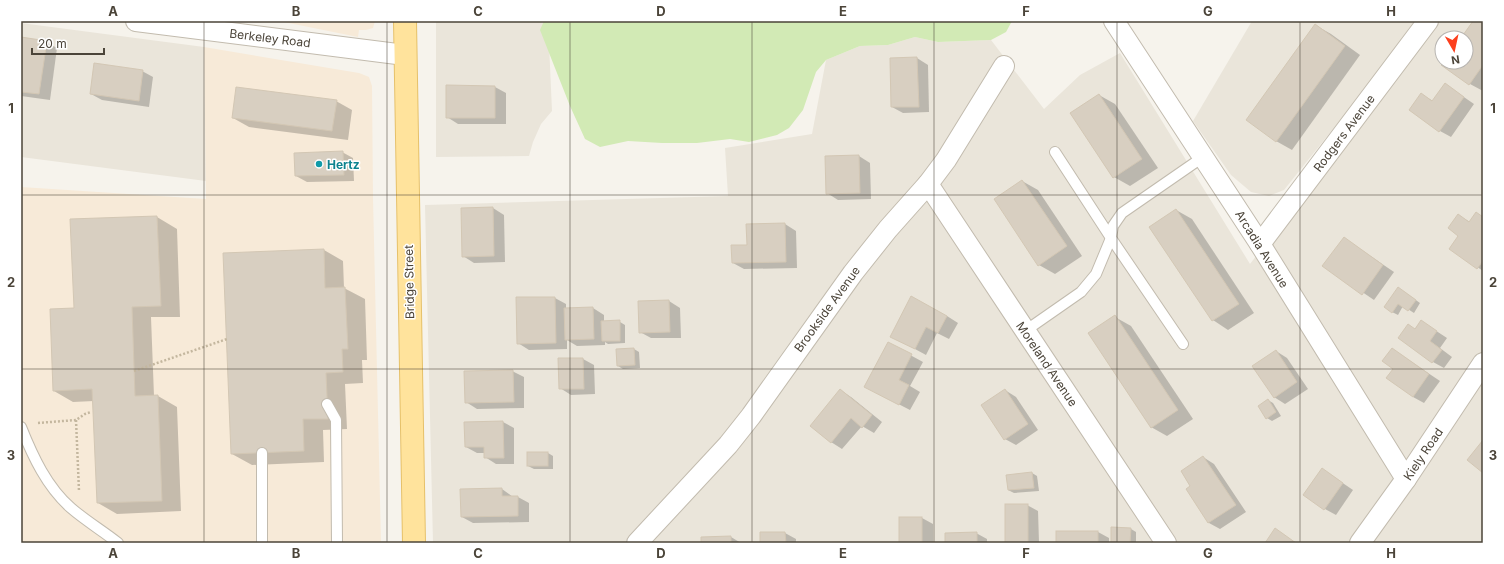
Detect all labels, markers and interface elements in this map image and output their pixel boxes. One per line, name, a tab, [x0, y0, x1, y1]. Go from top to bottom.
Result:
text: A	[108, 3, 118, 19]
text: B	[292, 3, 301, 19]
text: C	[473, 3, 483, 19]
text: D	[656, 3, 666, 19]
text: E	[839, 3, 847, 19]
text: F	[1022, 3, 1030, 19]
text: G	[1203, 3, 1213, 19]
text: H	[1386, 3, 1396, 19]
street label: Berkeley Road	[229, 26, 311, 50]
scale bar	[32, 30, 104, 56]
north arrow	[1434, 30, 1474, 70]
text: 20 m	[38, 36, 67, 51]
text: N	[1450, 52, 1461, 67]
street label: Rodgers Avenue	[1310, 91, 1378, 175]
text: 1	[8, 100, 14, 116]
text: 1	[1490, 100, 1496, 116]
place label: Hertz	[327, 157, 360, 172]
marker: Hertz	[314, 159, 324, 169]
street label: Arcadia Avenue	[1232, 207, 1292, 291]
street label: Bridge Street	[401, 245, 417, 319]
street label: Brookside Avenue	[791, 263, 863, 355]
text: 2	[7, 274, 15, 290]
text: 2	[1489, 274, 1497, 290]
street label: Moreland Avenue	[1013, 319, 1081, 409]
street label: Kiely Road	[1400, 425, 1446, 483]
text: 3	[7, 447, 15, 463]
text: 3	[1489, 447, 1497, 463]
text: A	[108, 545, 118, 561]
text: B	[292, 545, 301, 561]
text: C	[473, 545, 483, 561]
text: D	[656, 545, 666, 561]
text: E	[839, 545, 847, 561]
text: F	[1022, 545, 1030, 561]
text: G	[1203, 545, 1213, 561]
text: H	[1386, 545, 1396, 561]

